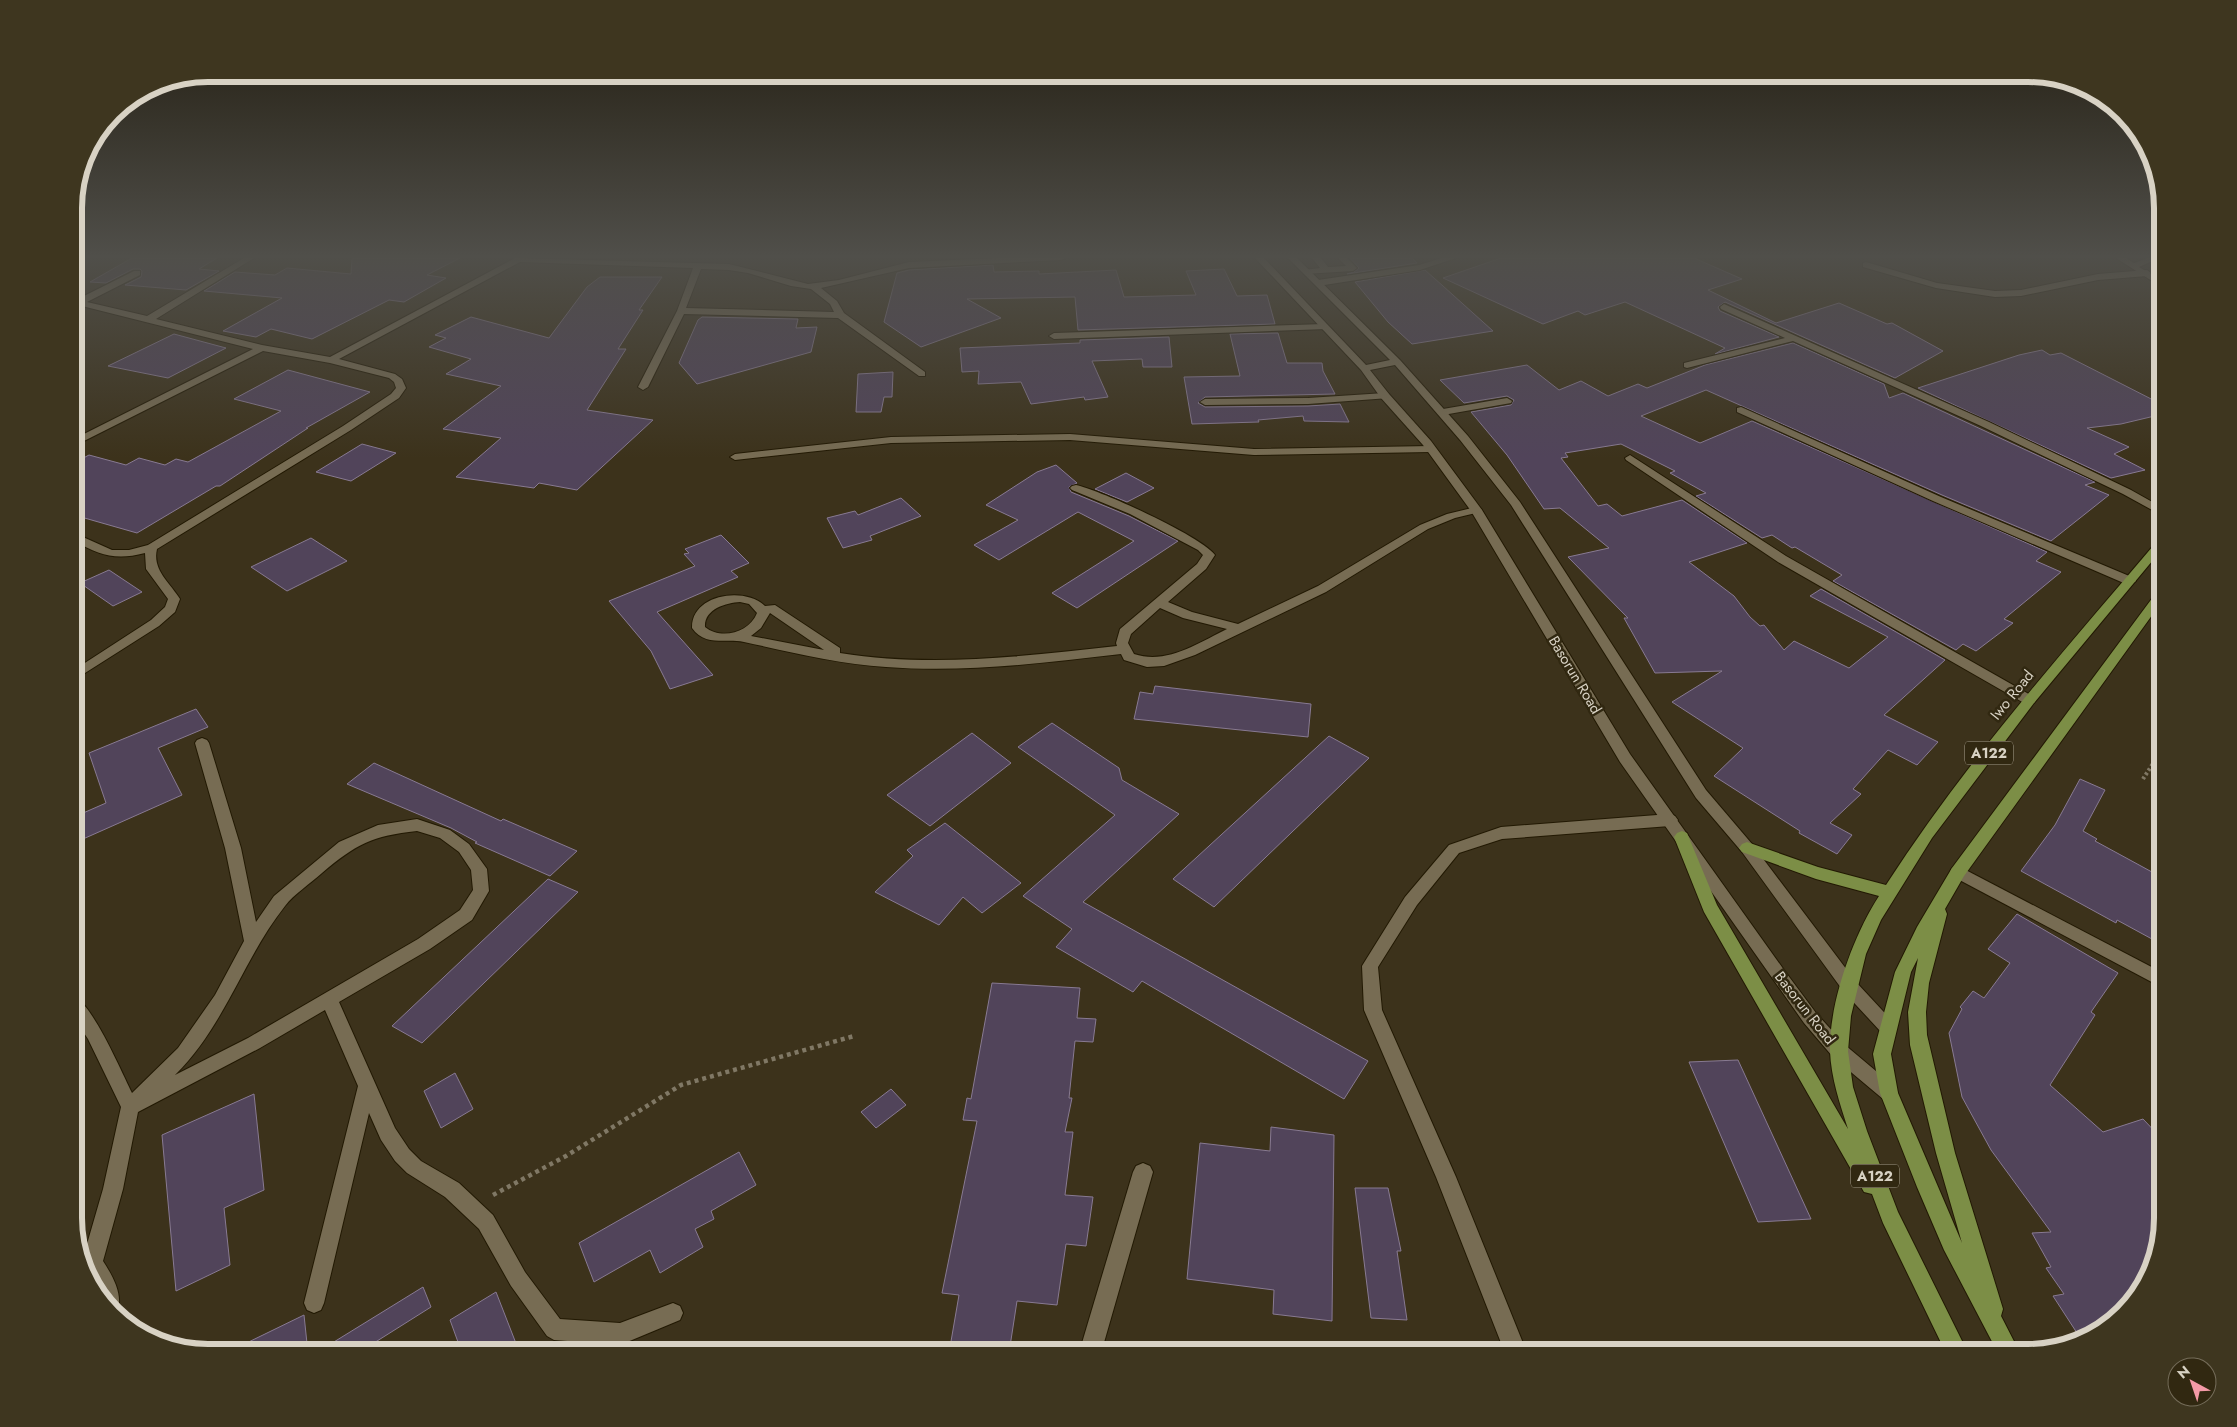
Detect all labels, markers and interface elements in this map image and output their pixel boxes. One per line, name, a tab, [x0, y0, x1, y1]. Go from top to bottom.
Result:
street label: Basorun Road	[1543, 632, 1607, 718]
street label: Iwo Road	[1985, 665, 2039, 725]
road number: A122	[1965, 741, 2013, 764]
street label: Basorun Road	[1769, 967, 1841, 1049]
road number: A122	[1851, 1164, 1899, 1188]
north arrow	[2167, 1357, 2217, 1407]
text: N	[2173, 1361, 2194, 1383]

